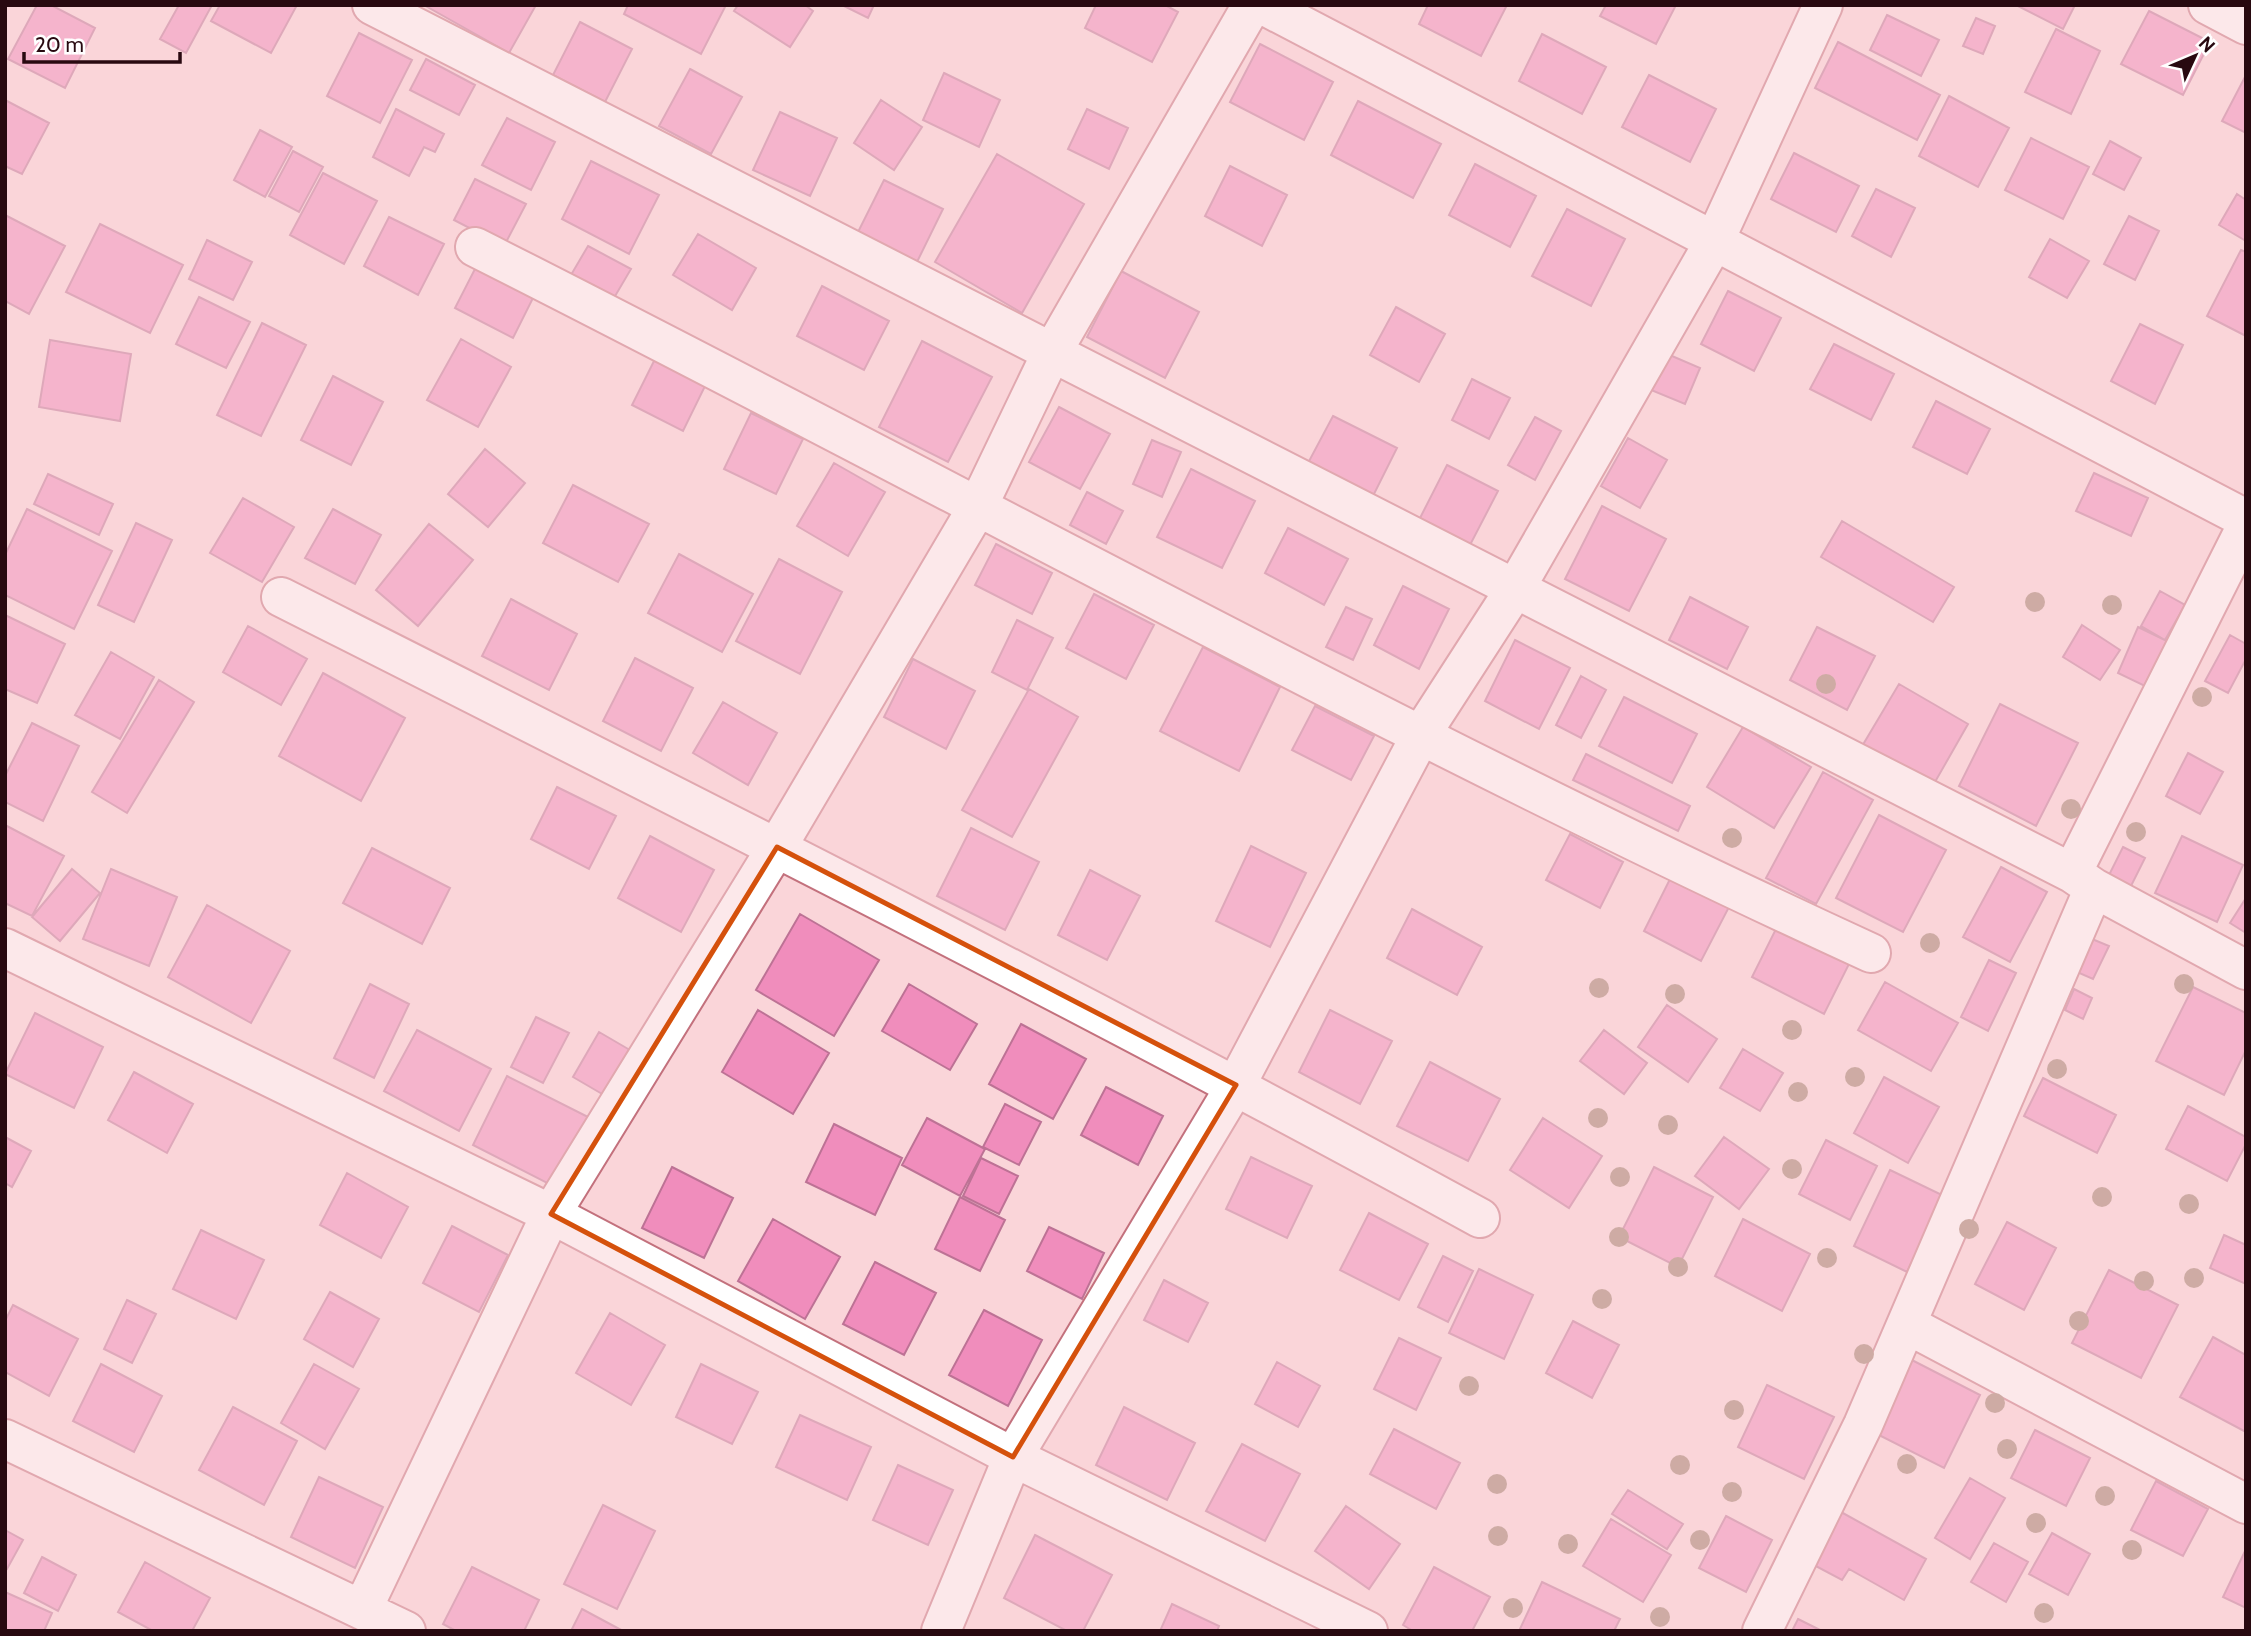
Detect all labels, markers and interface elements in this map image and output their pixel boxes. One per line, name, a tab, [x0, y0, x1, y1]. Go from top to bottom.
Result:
scale bar	[24, 21, 180, 65]
north arrow	[2160, 21, 2230, 91]
text: 20 m	[35, 32, 84, 57]
text: N	[2194, 32, 2220, 57]

